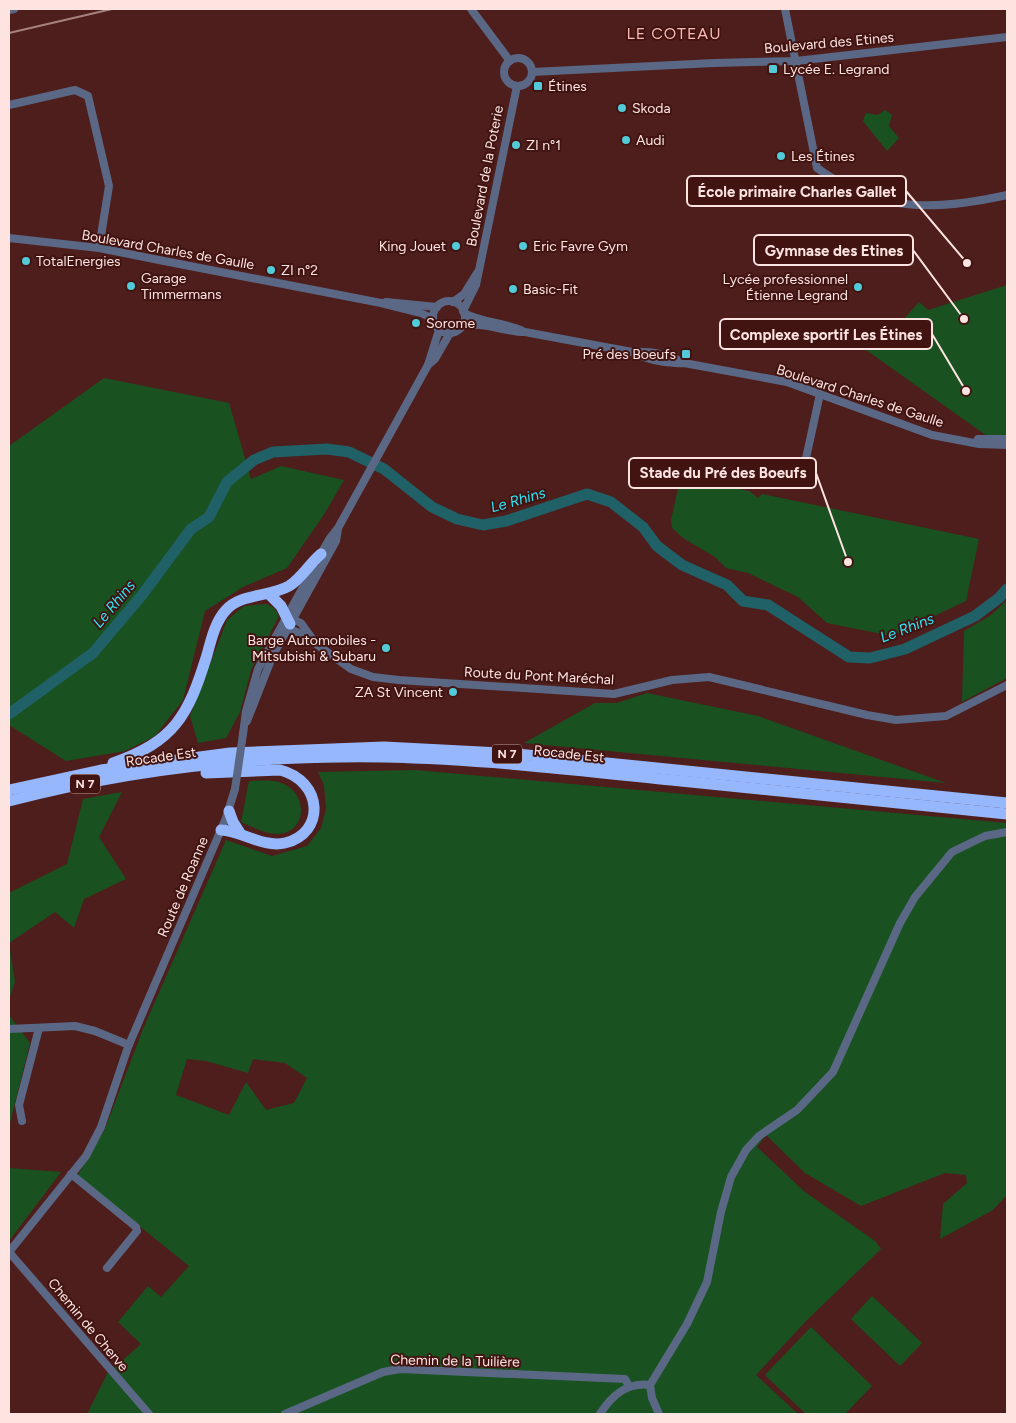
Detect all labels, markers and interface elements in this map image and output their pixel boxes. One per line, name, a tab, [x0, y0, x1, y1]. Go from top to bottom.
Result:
district label: LE COTEAU	[627, 24, 722, 43]
street label: Boulevard des Etines	[763, 29, 895, 57]
place label: Lycée E. Legrand	[783, 61, 889, 78]
marker: Lycée E. Legrand	[767, 63, 779, 75]
place label: Étines	[548, 78, 587, 95]
marker: Étines	[532, 80, 544, 92]
place label: Skoda	[632, 100, 671, 117]
marker: Skoda	[616, 102, 628, 114]
street label: Boulevard de la Poterie	[463, 104, 507, 248]
place label: Audi	[636, 132, 665, 149]
marker: Audi	[620, 134, 632, 146]
place label: ZI n°1	[526, 137, 561, 154]
marker: ZI n°1	[510, 139, 522, 151]
place label: Les Étines	[791, 148, 855, 165]
marker: Les Étines	[775, 150, 787, 162]
callout: École primaire Charles Gallet	[687, 176, 906, 206]
text: École primaire Charles Gallet	[697, 183, 897, 201]
street label: Boulevard Charles de Gaulle	[80, 226, 256, 274]
callout: Gymnase des Etines	[754, 235, 913, 265]
place label: King Jouet	[379, 238, 446, 255]
place label: Eric Favre Gym	[533, 238, 628, 255]
marker: King Jouet	[450, 240, 462, 252]
marker: Eric Favre Gym	[517, 240, 529, 252]
text: Gymnase des Etines	[765, 242, 903, 260]
place label: TotalEnergies	[36, 253, 121, 270]
marker: TotalEnergies	[20, 255, 32, 267]
place label: ZI n°2	[281, 262, 318, 279]
marker: ZI n°2	[265, 264, 277, 276]
place label: Garage Timmermans	[141, 270, 222, 303]
place label: Lycée professionnel Étienne Legrand	[723, 271, 848, 304]
marker: Garage Timmermans	[125, 280, 137, 292]
place label: Basic-Fit	[523, 281, 578, 298]
marker: Lycée professionnel Étienne Legrand	[852, 281, 864, 293]
marker: Basic-Fit	[507, 283, 519, 295]
place label: Sorome	[426, 315, 475, 332]
marker: Sorome	[410, 317, 422, 329]
callout: Complexe sportif Les Étines	[720, 319, 932, 349]
text: Complexe sportif Les Étines	[730, 326, 922, 344]
place label: Pré des Boeufs	[582, 346, 676, 363]
marker: Pré des Boeufs	[680, 348, 692, 360]
street label: Boulevard Charles de Gaulle	[774, 361, 946, 431]
callout: Stade du Pré des Boeufs	[629, 458, 816, 488]
text: Stade du Pré des Boeufs	[640, 464, 806, 482]
water label: Le Rhins	[488, 484, 548, 516]
water label: Le Rhins	[89, 577, 139, 631]
water label: Le Rhins	[877, 609, 937, 647]
place label: Barge Automobiles - Mitsubishi & Subaru	[248, 632, 376, 665]
marker: Barge Automobiles - Mitsubishi & Subaru	[380, 642, 392, 654]
street label: Route du Pont Maréchal	[464, 664, 614, 688]
place label: ZA St Vincent	[355, 684, 443, 701]
marker: ZA St Vincent	[447, 686, 459, 698]
street label: Rocade Est	[533, 742, 605, 766]
street label: Rocade Est	[125, 744, 197, 770]
road number: N 7	[492, 744, 522, 764]
road number: N 7	[70, 774, 100, 794]
street label: Route de Roanne	[154, 834, 212, 940]
street label: Chemin de Cherve	[44, 1275, 132, 1375]
street label: Chemin de la Tuilière	[390, 1351, 520, 1371]

